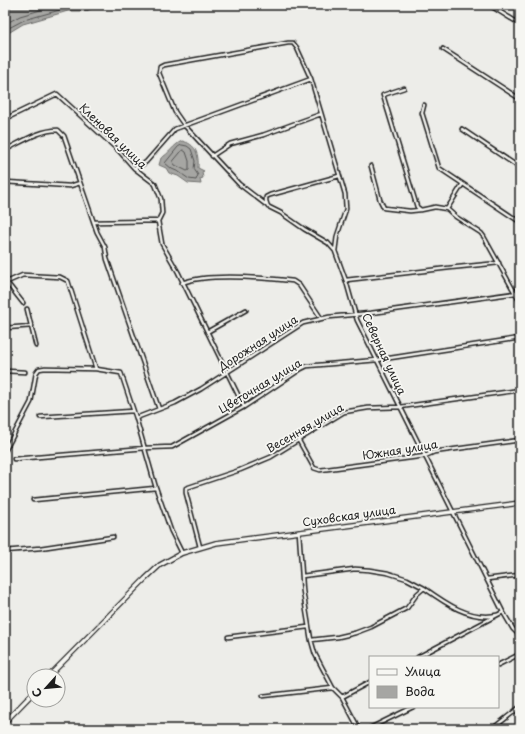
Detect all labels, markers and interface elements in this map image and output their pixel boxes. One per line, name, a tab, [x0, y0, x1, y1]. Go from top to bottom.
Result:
street label: Кленовая улица	[76, 99, 151, 172]
street label: Дорожная улица	[214, 310, 301, 375]
street label: Северная улица	[358, 310, 411, 398]
street label: Цветочная улица	[215, 354, 304, 417]
street label: Весенняя улица	[263, 399, 346, 457]
street label: Южная улица	[361, 435, 439, 464]
street label: Суховская улица	[301, 501, 397, 530]
legend	[369, 656, 499, 708]
text: Улица	[405, 662, 441, 680]
north arrow	[26, 668, 66, 708]
text: Вода	[405, 682, 435, 700]
text: С	[27, 685, 46, 700]

